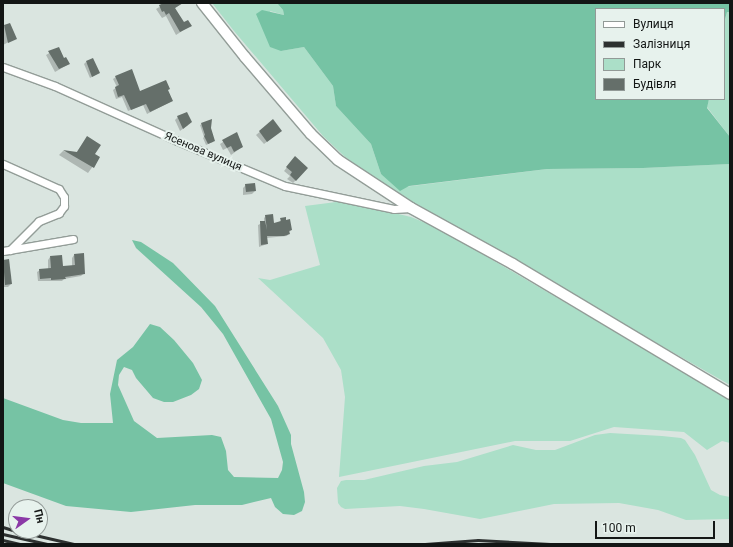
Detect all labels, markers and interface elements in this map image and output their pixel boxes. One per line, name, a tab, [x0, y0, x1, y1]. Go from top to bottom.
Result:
legend	[595, 8, 725, 100]
text: Вулиця	[633, 17, 674, 31]
text: Залізниця	[633, 37, 690, 51]
text: Парк	[633, 57, 661, 71]
text: Будівля	[633, 77, 676, 91]
street label: Ясенова вулиця	[162, 130, 244, 174]
north arrow	[8, 499, 48, 539]
text: Пн	[31, 508, 47, 525]
scale bar	[597, 513, 717, 539]
text: 100 m	[602, 521, 636, 535]

